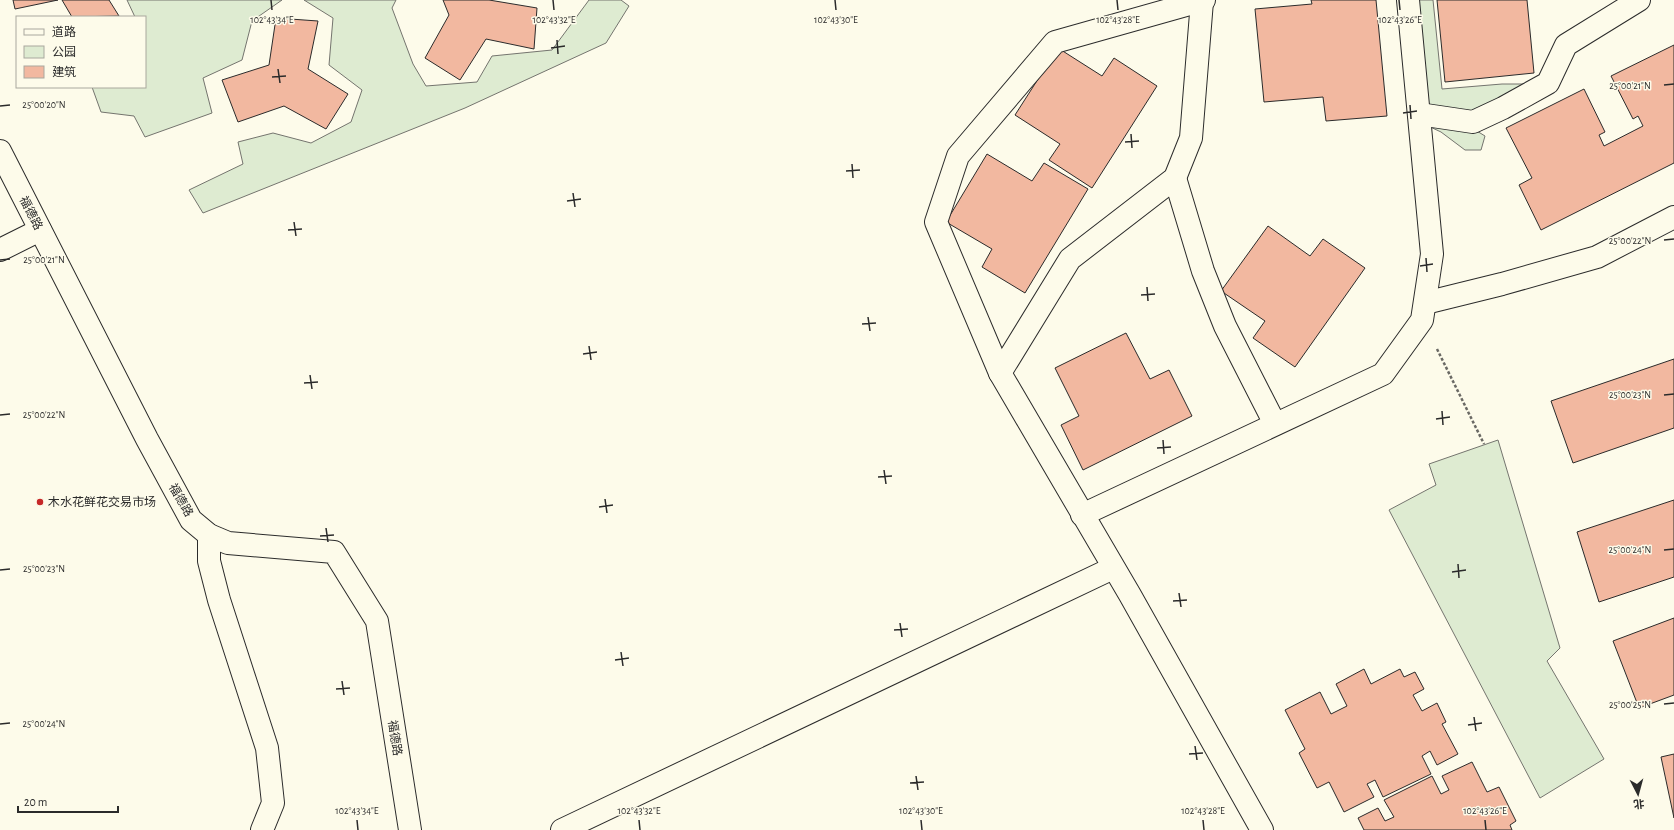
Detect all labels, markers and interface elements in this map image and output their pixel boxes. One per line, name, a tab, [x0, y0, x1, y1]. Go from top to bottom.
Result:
text: 102°43'34"E	[250, 15, 294, 25]
text: 102°43'32"E	[532, 15, 576, 25]
text: 102°43'30"E	[814, 15, 858, 25]
text: 102°43'28"E	[1096, 15, 1140, 25]
text: 102°43'26"E	[1378, 15, 1422, 25]
legend	[16, 16, 146, 88]
text: 道路	[52, 25, 76, 38]
text: 公园	[52, 46, 76, 58]
text: 建筑	[52, 65, 76, 78]
text: 25°00'21"N	[1609, 81, 1651, 91]
text: 25°00'20"N	[22, 100, 66, 110]
street label: 福德路	[17, 194, 45, 232]
text: 25°00'22"N	[1609, 236, 1651, 246]
text: 25°00'21"N	[23, 255, 65, 265]
text: 25°00'23"N	[1609, 390, 1651, 400]
text: 25°00'22"N	[23, 410, 65, 420]
street label: 福德路	[167, 481, 196, 519]
place label: 木水花鲜花交易市场	[48, 495, 156, 508]
marker: 木水花鲜花交易市场	[35, 497, 45, 507]
text: 25°00'24"N	[1609, 545, 1651, 555]
text: 25°00'23"N	[23, 564, 65, 574]
text: 25°00'25"N	[1609, 700, 1651, 710]
text: 25°00'24"N	[23, 719, 65, 729]
street label: 福德路	[386, 719, 405, 757]
north arrow	[1618, 774, 1658, 814]
scale bar	[18, 788, 118, 814]
text: 20 m	[24, 796, 47, 808]
text: 北	[1633, 797, 1645, 809]
text: 102°43'34"E	[335, 806, 379, 816]
text: 102°43'32"E	[617, 806, 661, 816]
text: 102°43'30"E	[899, 806, 943, 816]
text: 102°43'28"E	[1181, 806, 1225, 816]
text: 102°43'26"E	[1463, 806, 1507, 816]

